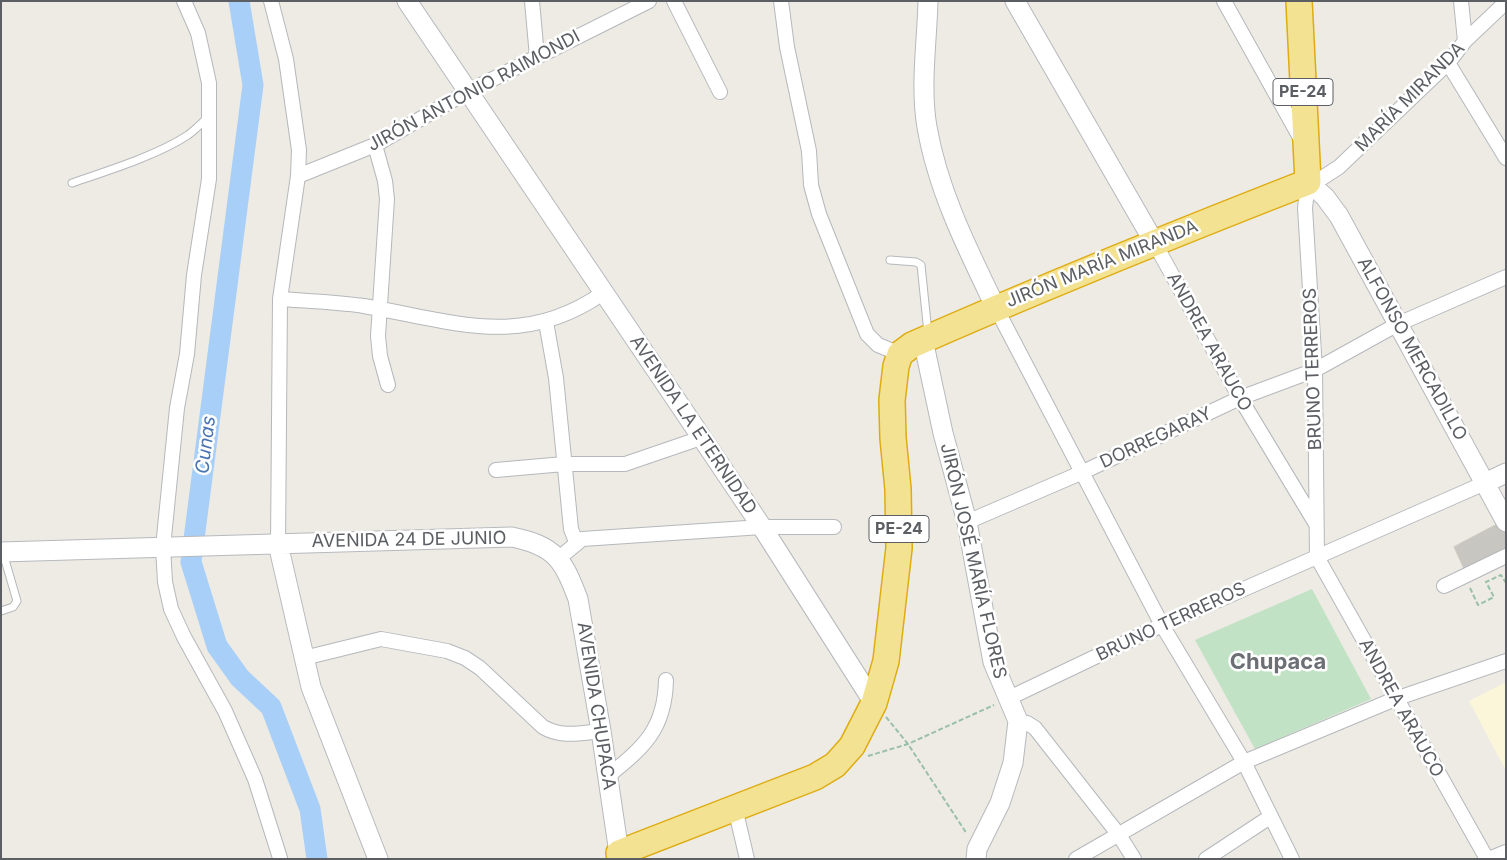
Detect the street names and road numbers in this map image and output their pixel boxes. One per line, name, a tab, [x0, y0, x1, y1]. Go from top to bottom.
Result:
street label: JIRÓN ANTONIO RAIMONDI	[364, 26, 584, 156]
street label: MARÍA MIRANDA	[1351, 38, 1469, 156]
road number: PE-24	[1273, 78, 1333, 105]
street label: JIRÓN MARÍA MIRANDA	[1003, 216, 1201, 312]
street label: ALFONSO MERCADILLO	[1353, 254, 1471, 444]
street label: ANDREA ARAUCO	[1162, 269, 1256, 415]
street label: BRUNO TERREROS	[1299, 287, 1327, 451]
street label: AVENIDA LA ETERNIDAD	[625, 331, 761, 519]
street label: DORREGARAY	[1097, 403, 1215, 473]
street label: JIRÓN JOSÉ MARÍA FLORES	[935, 441, 1011, 681]
road number: PE-24	[869, 516, 929, 542]
street label: AVENIDA 24 DE JUNIO	[311, 528, 507, 552]
street label: BRUNO TERREROS	[1093, 578, 1249, 666]
street label: AVENIDA CHUPACA	[572, 620, 620, 792]
street label: ANDREA ARAUCO	[1354, 635, 1448, 781]

